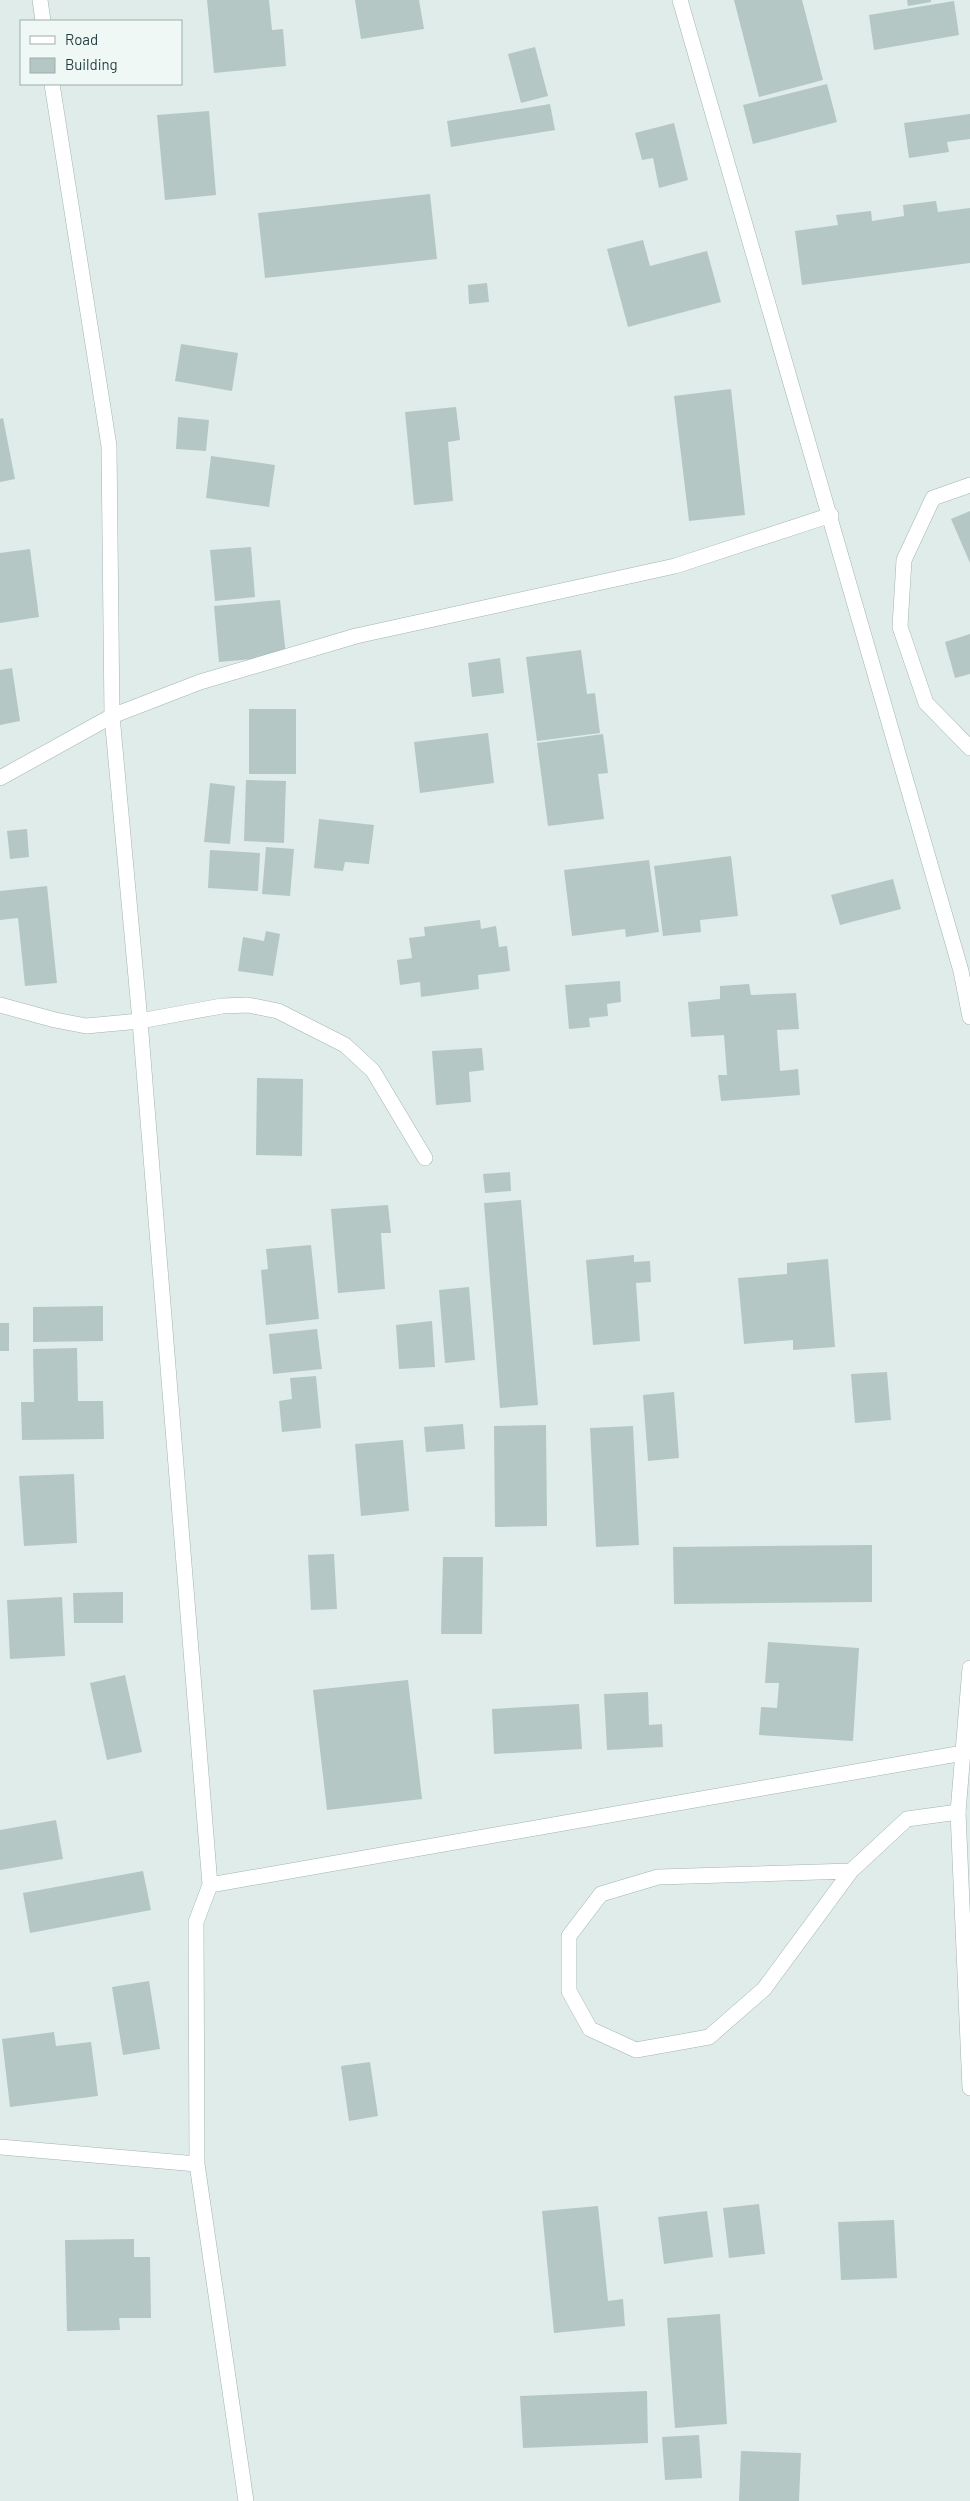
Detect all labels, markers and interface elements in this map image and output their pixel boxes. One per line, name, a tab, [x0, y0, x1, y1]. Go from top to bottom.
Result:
legend	[20, 20, 182, 85]
text: Road	[65, 30, 98, 48]
text: Building	[65, 55, 118, 73]

